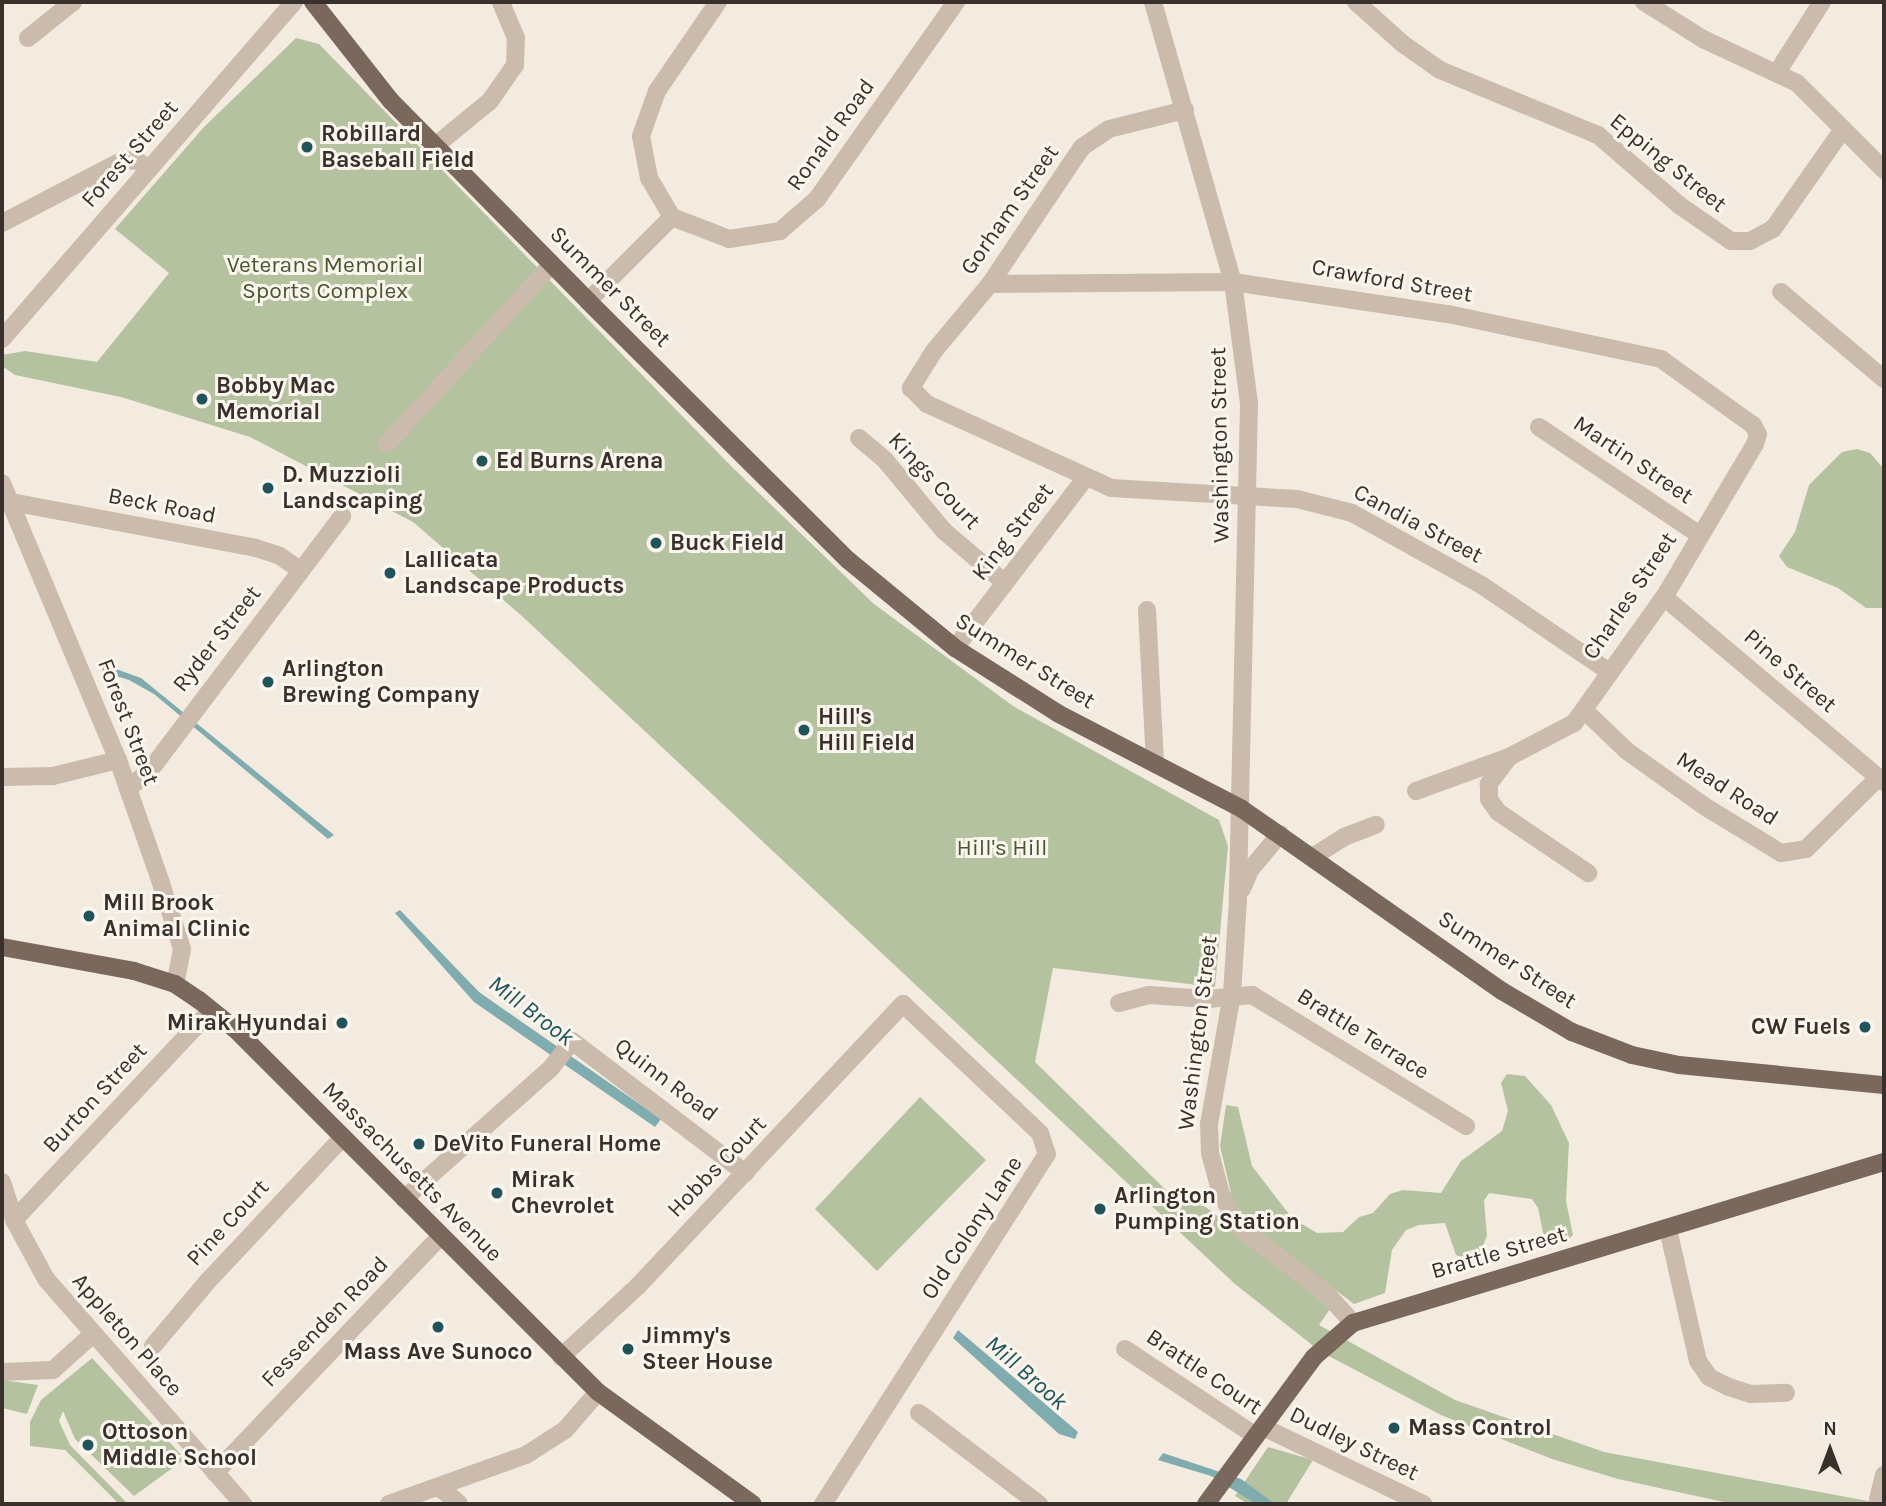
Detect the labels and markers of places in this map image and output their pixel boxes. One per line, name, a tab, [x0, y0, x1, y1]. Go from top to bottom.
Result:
place label: Robillard Baseball Field	[321, 120, 475, 174]
marker: Robillard Baseball Field	[299, 139, 315, 155]
place label: Bobby Mac Memorial	[216, 372, 335, 426]
marker: Bobby Mac Memorial	[194, 391, 210, 407]
place label: Ed Burns Arena	[496, 447, 663, 475]
marker: Ed Burns Arena	[474, 453, 490, 469]
place label: D. Muzzioli Landscaping	[282, 461, 422, 515]
marker: D. Muzzioli Landscaping	[260, 480, 276, 496]
place label: Buck Field	[670, 529, 784, 557]
marker: Buck Field	[648, 535, 664, 551]
place label: Lallicata Landscape Products	[404, 546, 624, 600]
marker: Lallicata Landscape Products	[382, 565, 398, 581]
place label: Arlington Brewing Company	[282, 655, 479, 709]
marker: Arlington Brewing Company	[260, 674, 276, 690]
place label: Hill's Hill Field	[818, 703, 915, 757]
marker: Hill's Hill Field	[796, 722, 812, 738]
place label: Mill Brook Animal Clinic	[103, 889, 251, 943]
marker: Mill Brook Animal Clinic	[81, 908, 97, 924]
place label: Mirak Hyundai	[167, 1009, 328, 1037]
place label: CW Fuels	[1751, 1013, 1851, 1041]
marker: Mirak Hyundai	[334, 1015, 350, 1031]
marker: CW Fuels	[1857, 1019, 1873, 1035]
place label: DeVito Funeral Home	[433, 1130, 661, 1158]
marker: DeVito Funeral Home	[411, 1136, 427, 1152]
place label: Mirak Chevrolet	[511, 1166, 614, 1220]
place label: Arlington Pumping Station	[1114, 1182, 1300, 1236]
marker: Mirak Chevrolet	[489, 1185, 505, 1201]
marker: Arlington Pumping Station	[1092, 1201, 1108, 1217]
marker: Mass Ave Sunoco	[430, 1319, 446, 1335]
place label: Jimmy's Steer House	[642, 1322, 773, 1376]
place label: Mass Ave Sunoco	[343, 1338, 533, 1366]
marker: Jimmy's Steer House	[620, 1341, 636, 1357]
place label: Mass Control	[1408, 1414, 1552, 1442]
place label: Ottoson Middle School	[102, 1418, 257, 1472]
marker: Mass Control	[1386, 1420, 1402, 1436]
marker: Ottoson Middle School	[80, 1437, 96, 1453]

